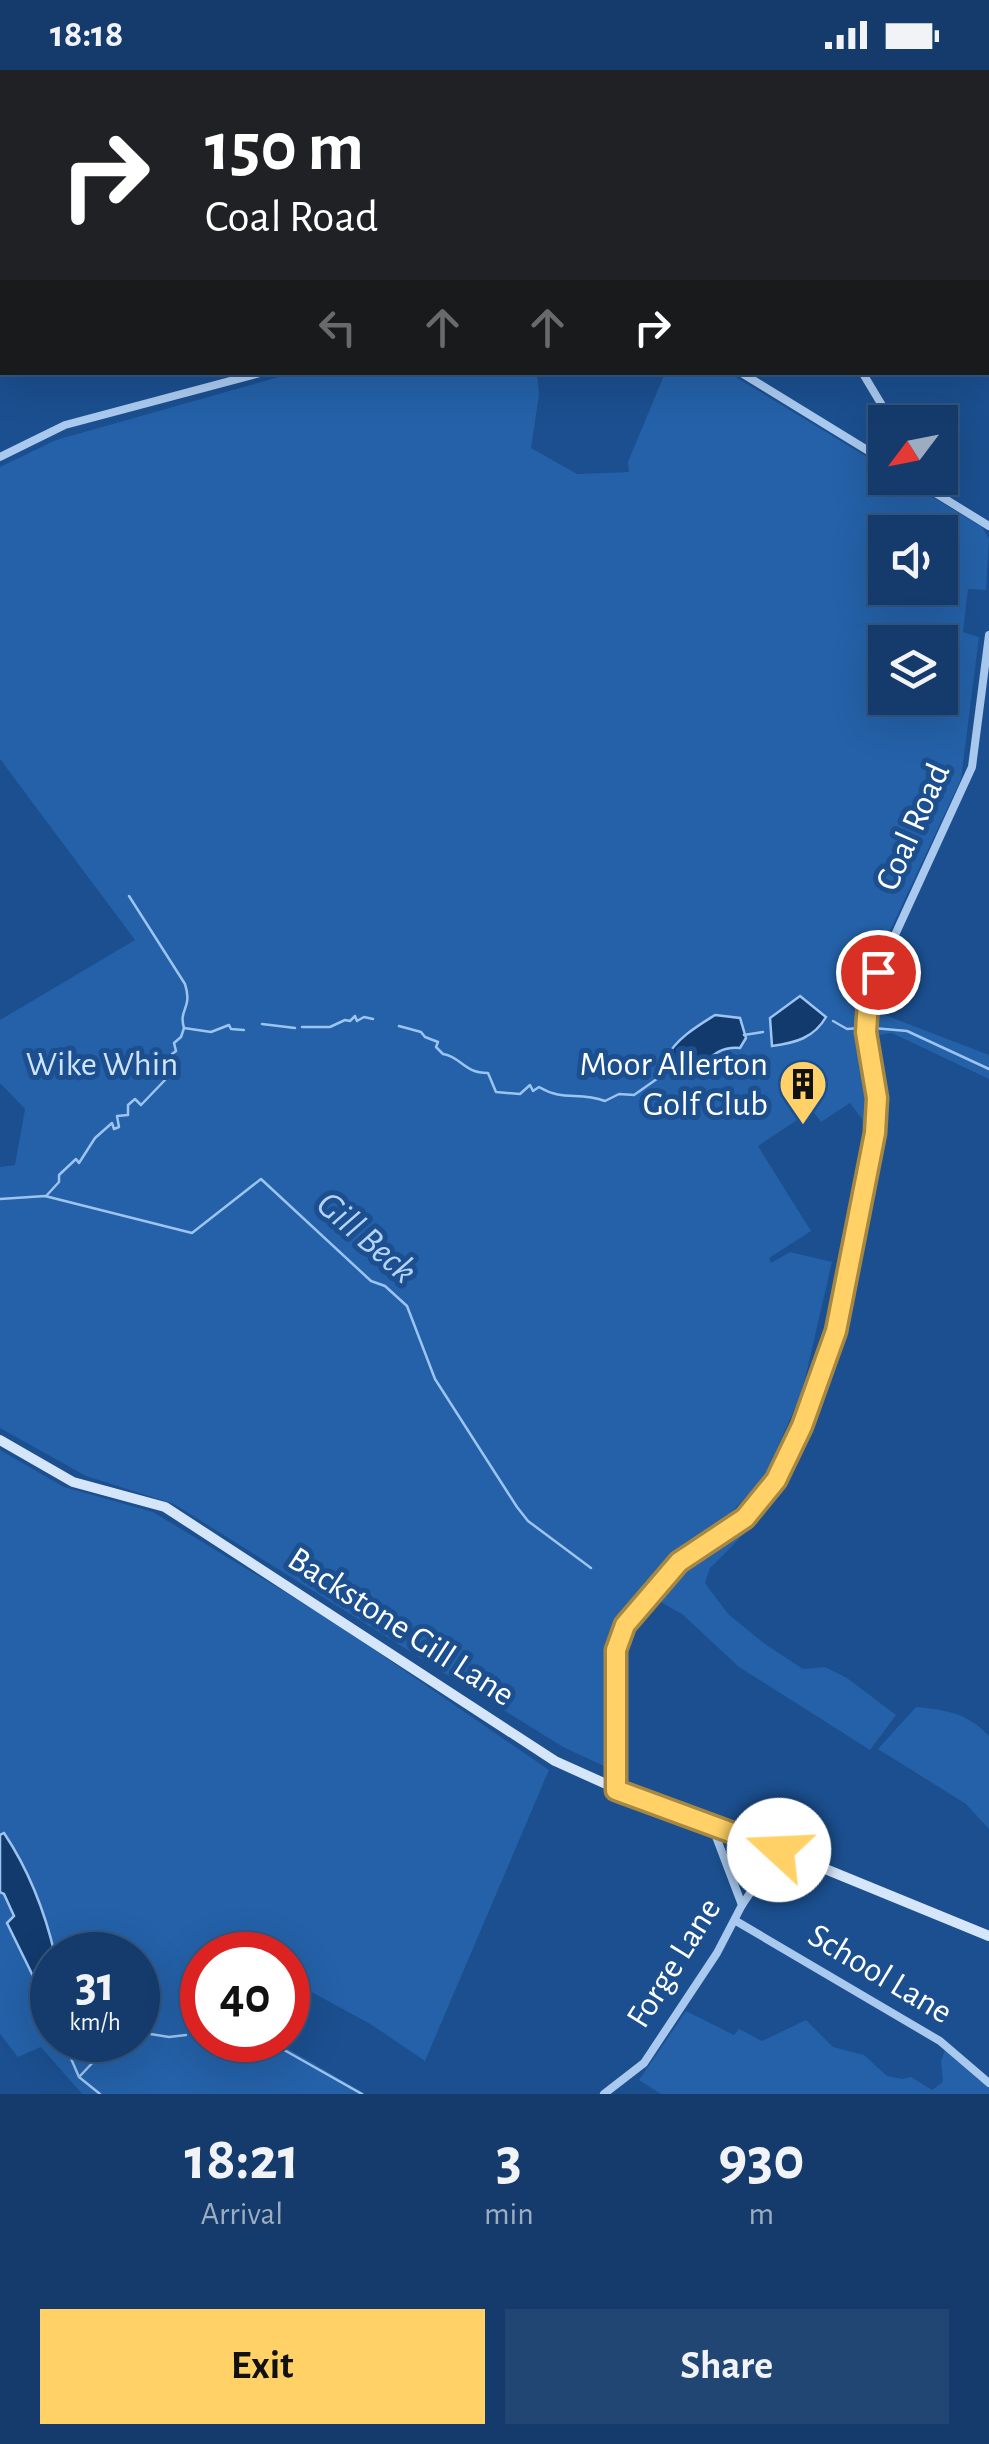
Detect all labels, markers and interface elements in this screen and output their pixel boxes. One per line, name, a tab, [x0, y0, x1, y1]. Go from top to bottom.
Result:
text: 18:18	[50, 16, 124, 54]
icon: right	[40, 110, 170, 240]
text: 150 m	[205, 113, 364, 183]
text: Coal Road	[205, 195, 378, 240]
icon: left	[310, 300, 365, 355]
icon: ahead	[415, 300, 470, 355]
icon: ahead	[520, 300, 575, 355]
icon: right	[625, 300, 680, 355]
north arrow	[868, 405, 958, 495]
map controls	[868, 405, 958, 715]
button: sound	[868, 515, 958, 605]
button: layers	[868, 625, 958, 715]
street label: Coal Road	[870, 758, 956, 896]
pin	[836, 930, 921, 1015]
icon: arrive	[851, 945, 906, 1000]
park label: Wike Whin	[26, 1047, 178, 1082]
place label: Moor Allerton Golf Club	[579, 1047, 768, 1122]
building icon: Moor Allerton Golf Club	[777, 1058, 829, 1126]
water label: Gill Beck	[309, 1185, 423, 1291]
street label: Backstone Gill Lane	[282, 1541, 520, 1713]
position arrow	[727, 1798, 831, 1902]
street label: Forge Lane	[621, 1892, 727, 2034]
street label: School Lane	[802, 1918, 958, 2030]
speed limit sign: 40	[180, 1932, 310, 2062]
text: 31	[75, 1960, 115, 2010]
text: km/h	[69, 2010, 121, 2035]
text: 18:21	[185, 2130, 299, 2190]
text: 3	[496, 2130, 522, 2190]
text: 930	[718, 2130, 804, 2190]
text: Arrival	[201, 2198, 283, 2230]
text: min	[484, 2198, 534, 2230]
text: m	[749, 2198, 774, 2230]
button: Exit	[40, 2309, 485, 2424]
button: Share	[505, 2309, 949, 2424]

